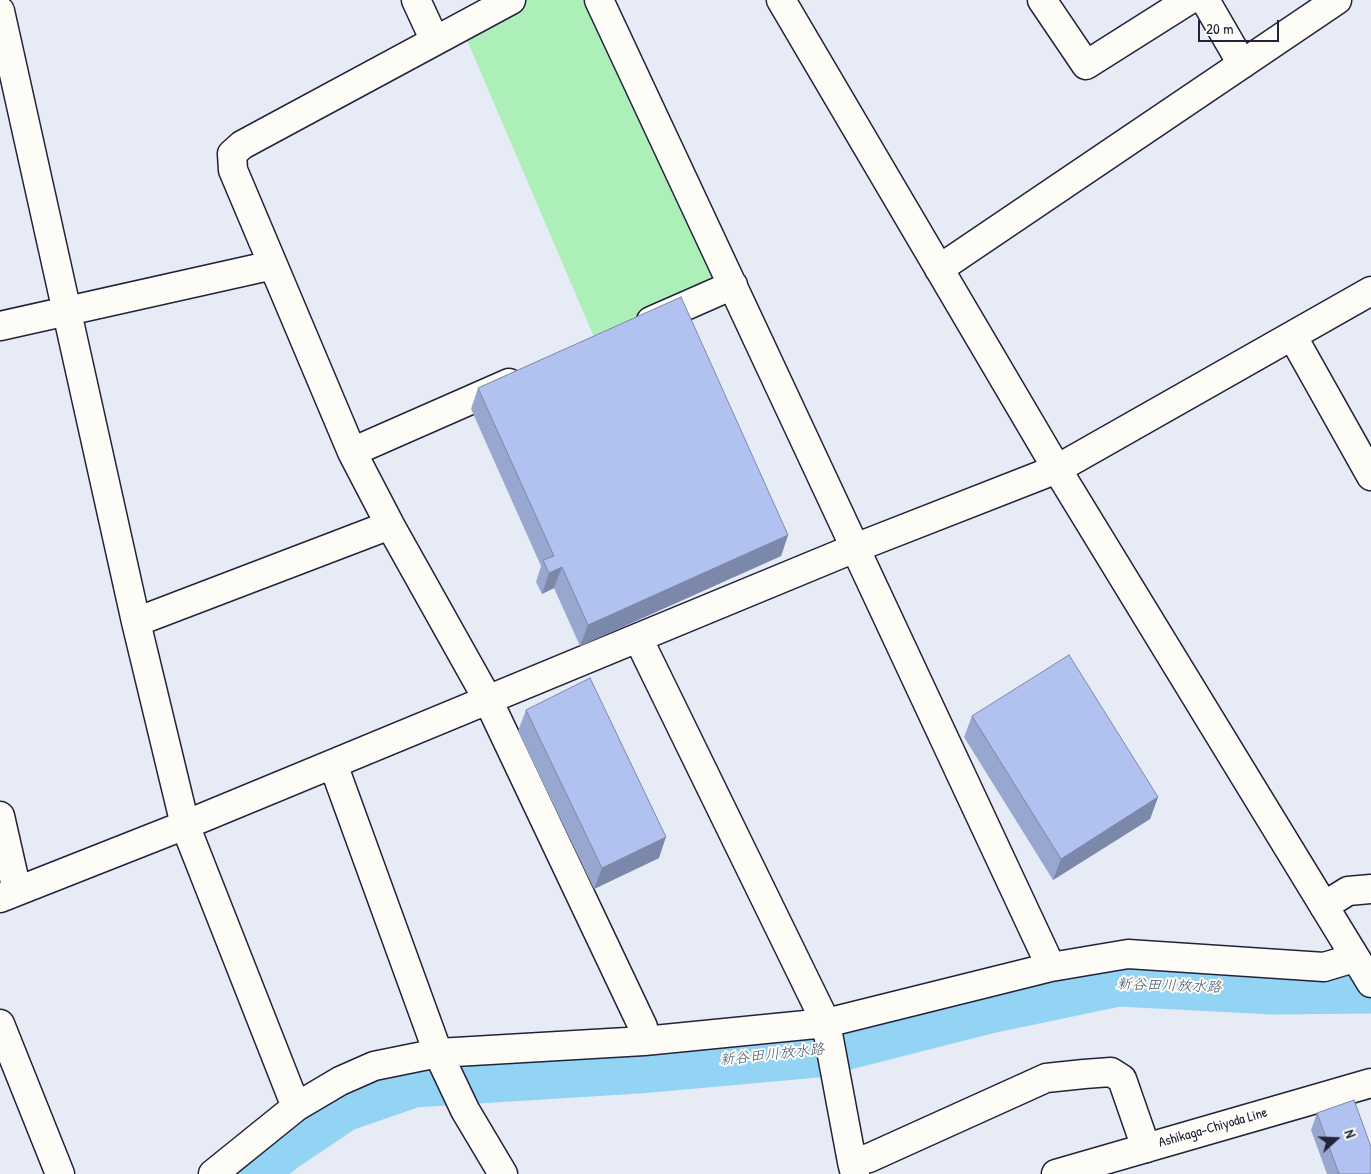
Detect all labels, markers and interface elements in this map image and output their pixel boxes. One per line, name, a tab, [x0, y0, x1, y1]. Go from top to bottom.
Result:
scale bar	[1201, 10, 1282, 42]
text: 20 m	[1206, 18, 1233, 39]
water label: 新谷田川放水路	[1116, 975, 1222, 997]
water label: 新谷田川放水路	[719, 1041, 825, 1069]
street label: Ashikaga-Chiyoda Line	[1157, 1104, 1269, 1152]
north arrow	[1311, 1114, 1361, 1164]
text: N	[1340, 1127, 1361, 1140]

